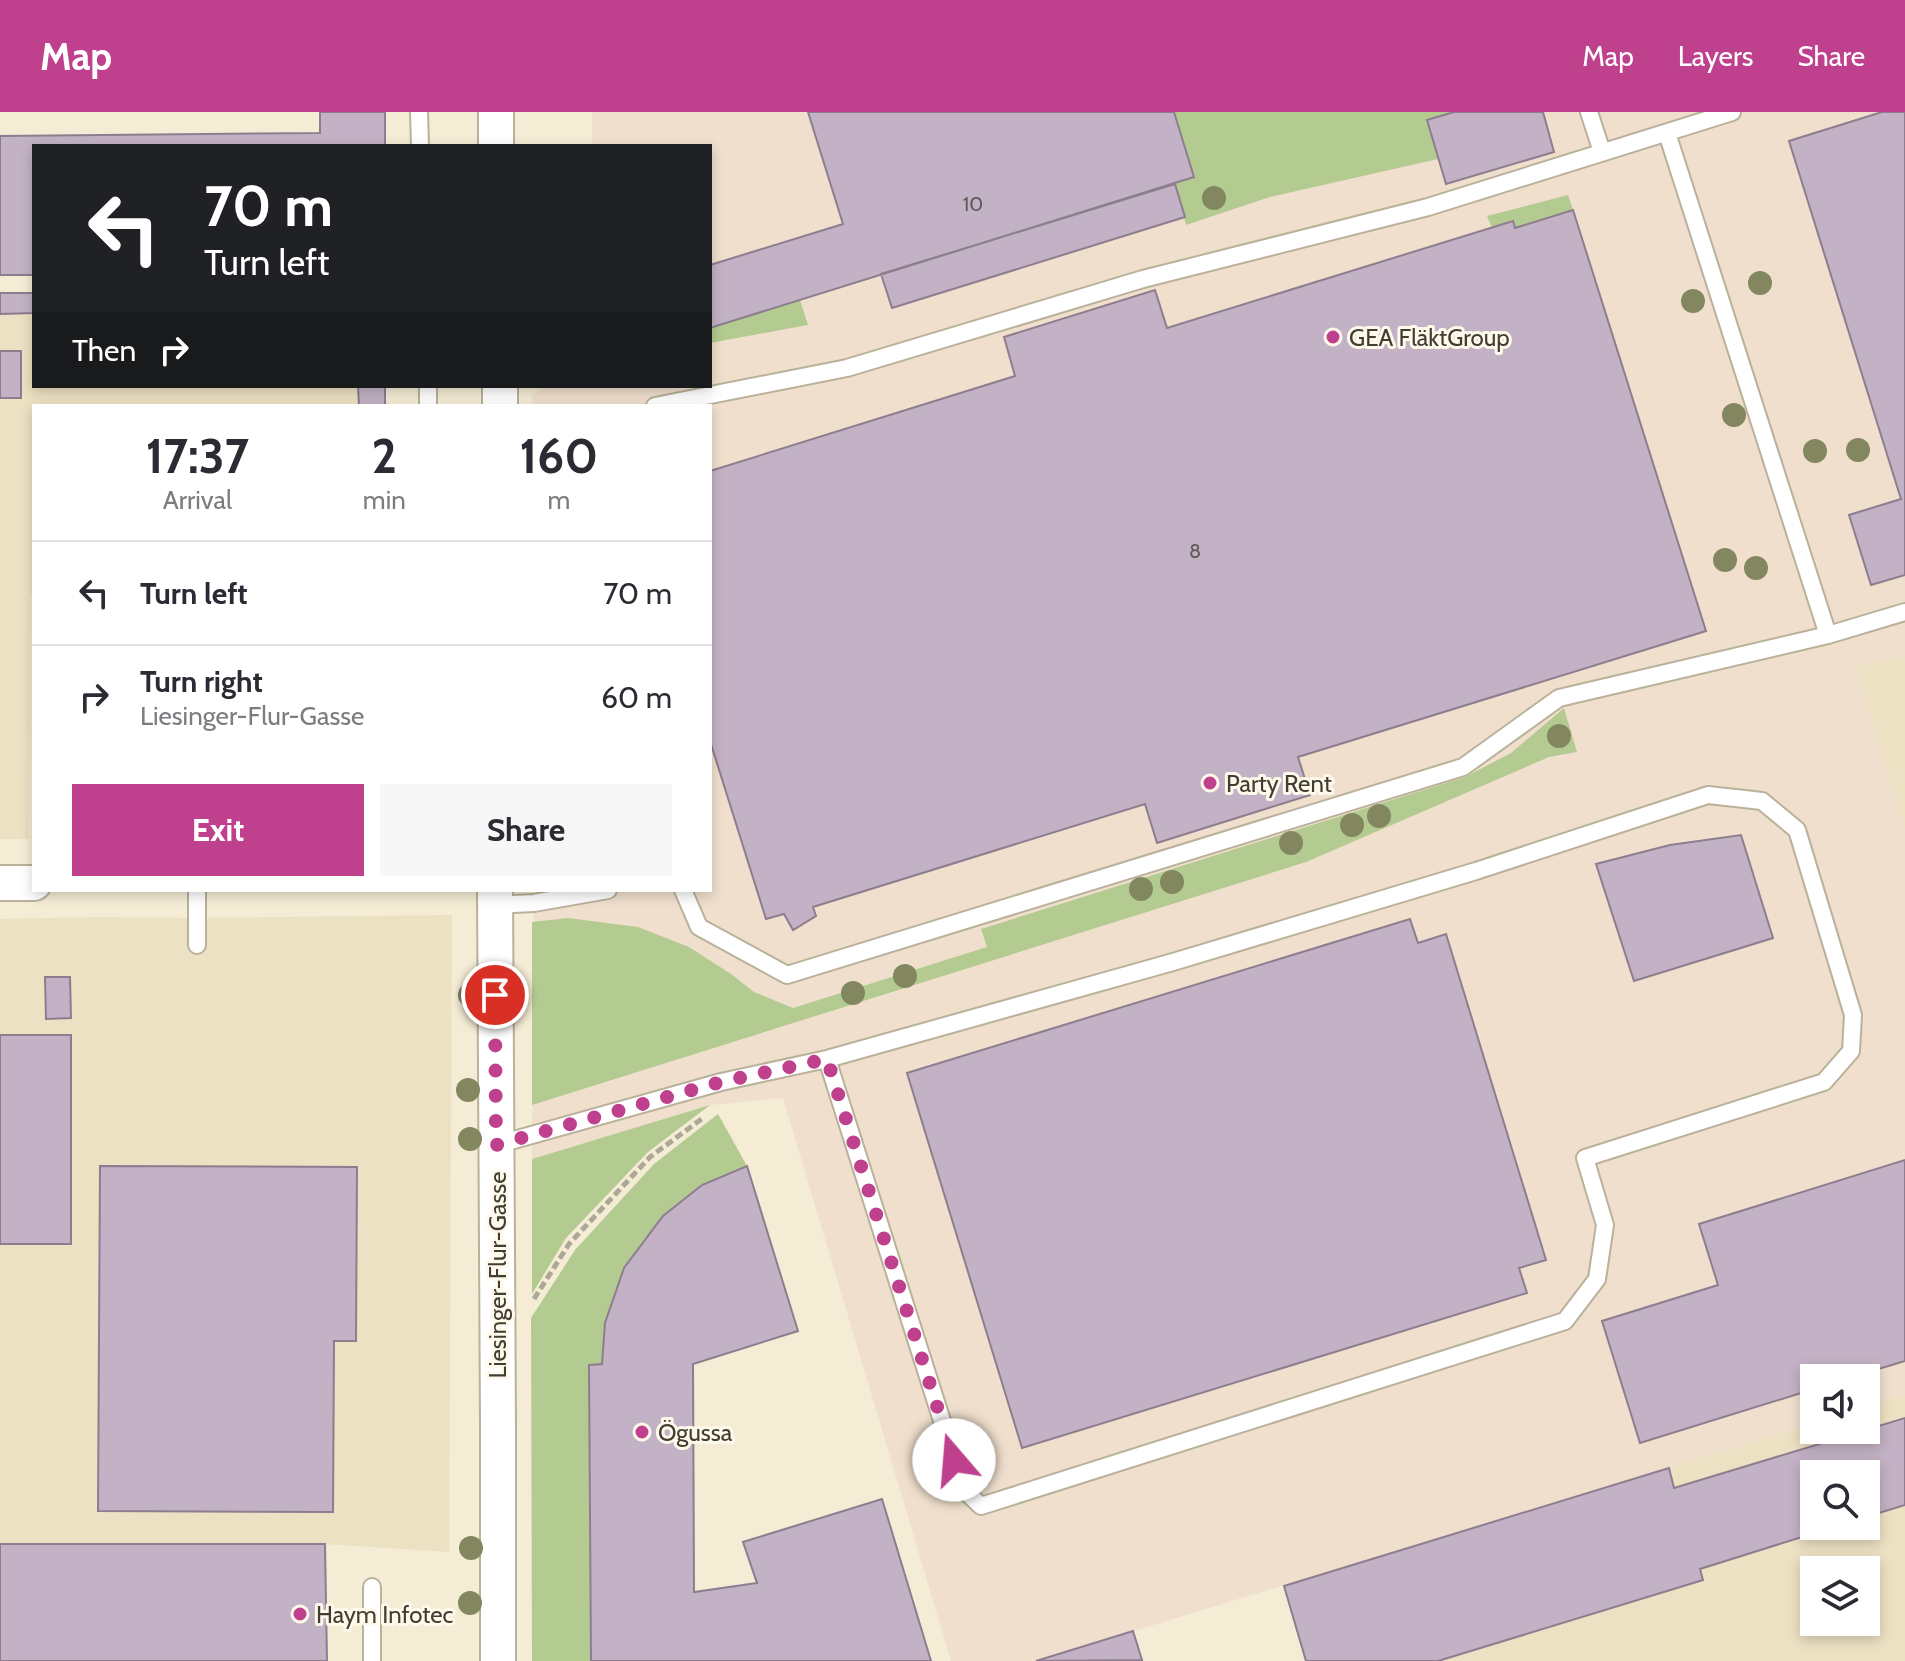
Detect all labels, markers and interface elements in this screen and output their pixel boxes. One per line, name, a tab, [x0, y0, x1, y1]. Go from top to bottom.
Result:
text: Map	[40, 33, 112, 80]
text: Map	[1582, 39, 1634, 73]
text: Layers	[1678, 39, 1753, 73]
text: Share	[1797, 39, 1865, 73]
text: 70 m	[204, 172, 333, 240]
icon: left	[72, 176, 176, 280]
house number: 10	[963, 192, 983, 216]
text: Turn left	[204, 240, 329, 284]
place label: GEA FläktGroup	[1349, 323, 1510, 352]
icon: right	[152, 328, 196, 372]
marker: GEA FläktGroup	[1324, 328, 1342, 346]
text: Then	[72, 332, 136, 369]
text: 17:37	[146, 427, 249, 485]
text: 2	[372, 427, 397, 485]
text: 160	[520, 427, 598, 485]
text: Arrival	[163, 484, 232, 516]
text: min	[363, 484, 406, 516]
text: m	[547, 484, 570, 516]
house number: 8	[1189, 539, 1201, 563]
icon: left	[72, 571, 116, 615]
text: Turn left	[140, 575, 248, 612]
text: 70 m	[603, 575, 672, 612]
text: Turn right	[140, 663, 263, 700]
icon: right	[72, 675, 116, 719]
text: 60 m	[601, 679, 672, 716]
text: Liesinger-Flur-Gasse	[140, 700, 364, 732]
place label: Party Rent	[1226, 769, 1332, 798]
marker: Party Rent	[1201, 774, 1219, 792]
button: Exit	[72, 784, 364, 876]
button: Share	[380, 784, 672, 876]
pin	[461, 961, 529, 1029]
icon: arrive	[473, 973, 517, 1017]
street label: Liesinger-Flur-Gasse	[483, 1171, 512, 1379]
map controls	[1800, 1364, 1880, 1636]
button: sound	[1800, 1364, 1880, 1444]
place label: Ögussa	[658, 1418, 733, 1447]
position arrow	[912, 1418, 996, 1502]
marker: Ögussa	[633, 1423, 651, 1441]
button: search	[1800, 1460, 1880, 1540]
button: layers	[1800, 1556, 1880, 1636]
place label: Haym Infotec	[316, 1600, 454, 1629]
marker: Haym Infotec	[291, 1605, 309, 1623]

